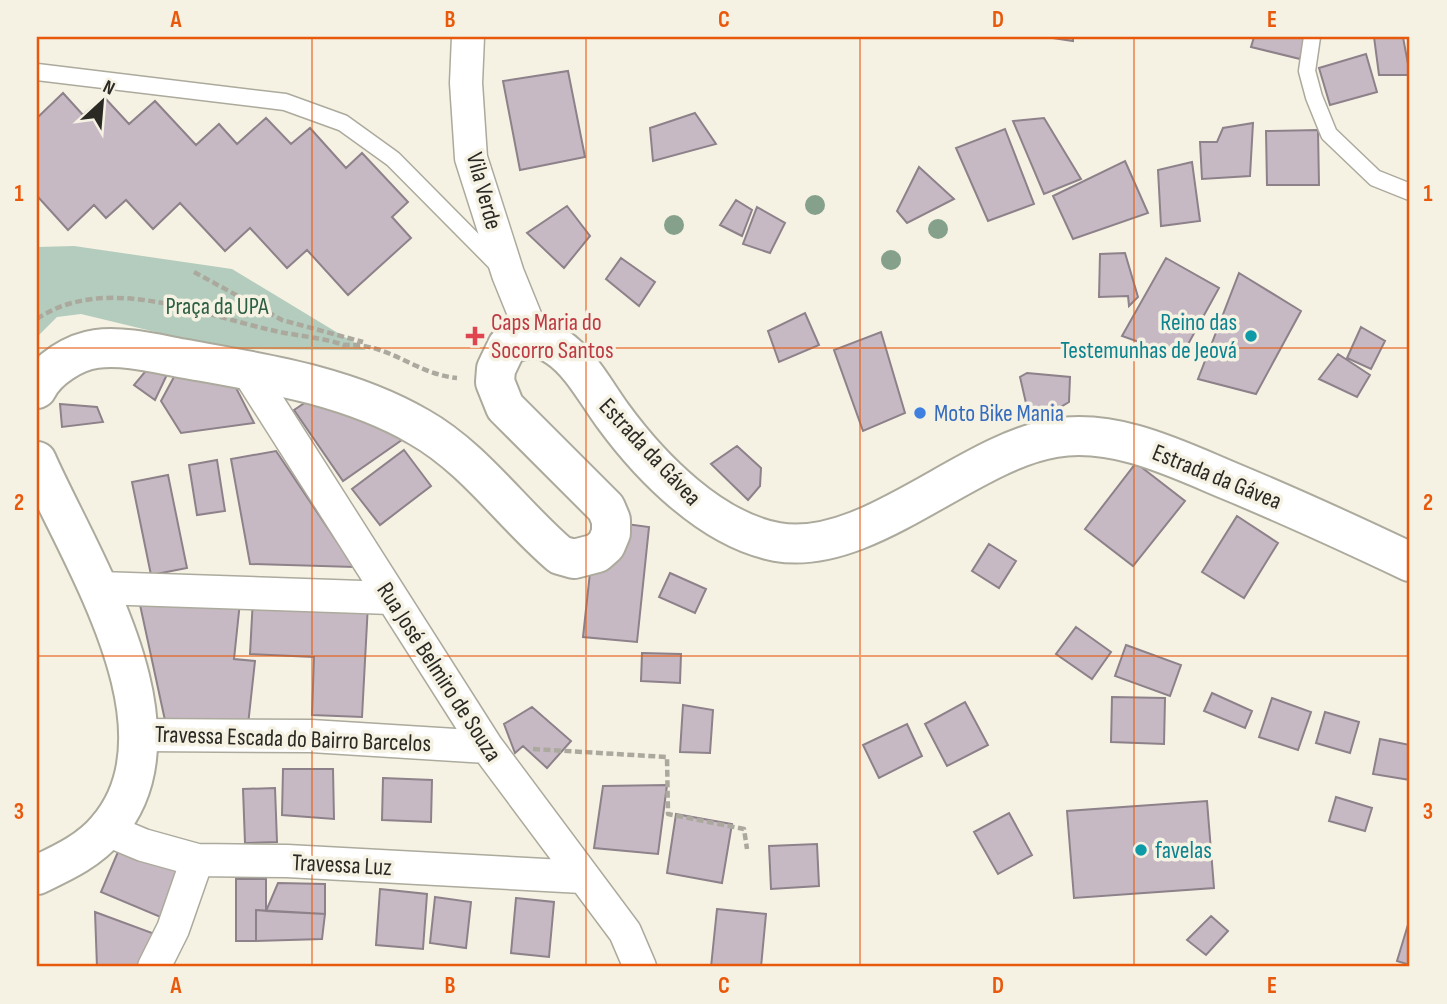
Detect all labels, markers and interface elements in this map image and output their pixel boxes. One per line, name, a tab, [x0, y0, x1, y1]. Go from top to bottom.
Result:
text: A	[170, 6, 183, 34]
text: B	[445, 6, 456, 34]
text: C	[718, 6, 730, 34]
text: D	[992, 6, 1004, 34]
text: E	[1267, 6, 1277, 34]
north arrow	[66, 66, 136, 136]
text: N	[99, 76, 118, 101]
street label: Vila Verde	[460, 149, 508, 233]
text: 1	[14, 180, 24, 208]
text: 1	[1423, 180, 1433, 208]
park label: Praça da UPA	[165, 292, 269, 321]
place label: Caps Maria do Socorro Santos	[491, 308, 614, 365]
place label: Reino das Testemunhas de Jeová	[1060, 308, 1237, 365]
marker: Caps Maria do Socorro Santos	[465, 326, 485, 346]
marker: Reino das Testemunhas de Jeová	[1243, 328, 1259, 344]
street label: Estrada da Gávea	[593, 392, 707, 512]
place label: Moto Bike Mania	[934, 399, 1064, 428]
marker: Moto Bike Mania	[912, 405, 928, 421]
street label: Estrada da Gávea	[1148, 438, 1286, 516]
text: 2	[14, 489, 24, 517]
text: 2	[1423, 489, 1433, 517]
street label: Rua José Belmiro de Souza	[370, 577, 508, 767]
street label: Travessa Escada do Bairro Barcelos	[154, 720, 432, 758]
text: 3	[14, 798, 24, 826]
text: 3	[1423, 798, 1433, 826]
place label: favelas	[1155, 836, 1212, 865]
marker: favelas	[1133, 842, 1149, 858]
street label: Travessa Luz	[291, 848, 393, 882]
text: A	[170, 972, 183, 1000]
text: B	[445, 972, 456, 1000]
text: C	[718, 972, 730, 1000]
text: D	[992, 972, 1004, 1000]
text: E	[1267, 972, 1277, 1000]

